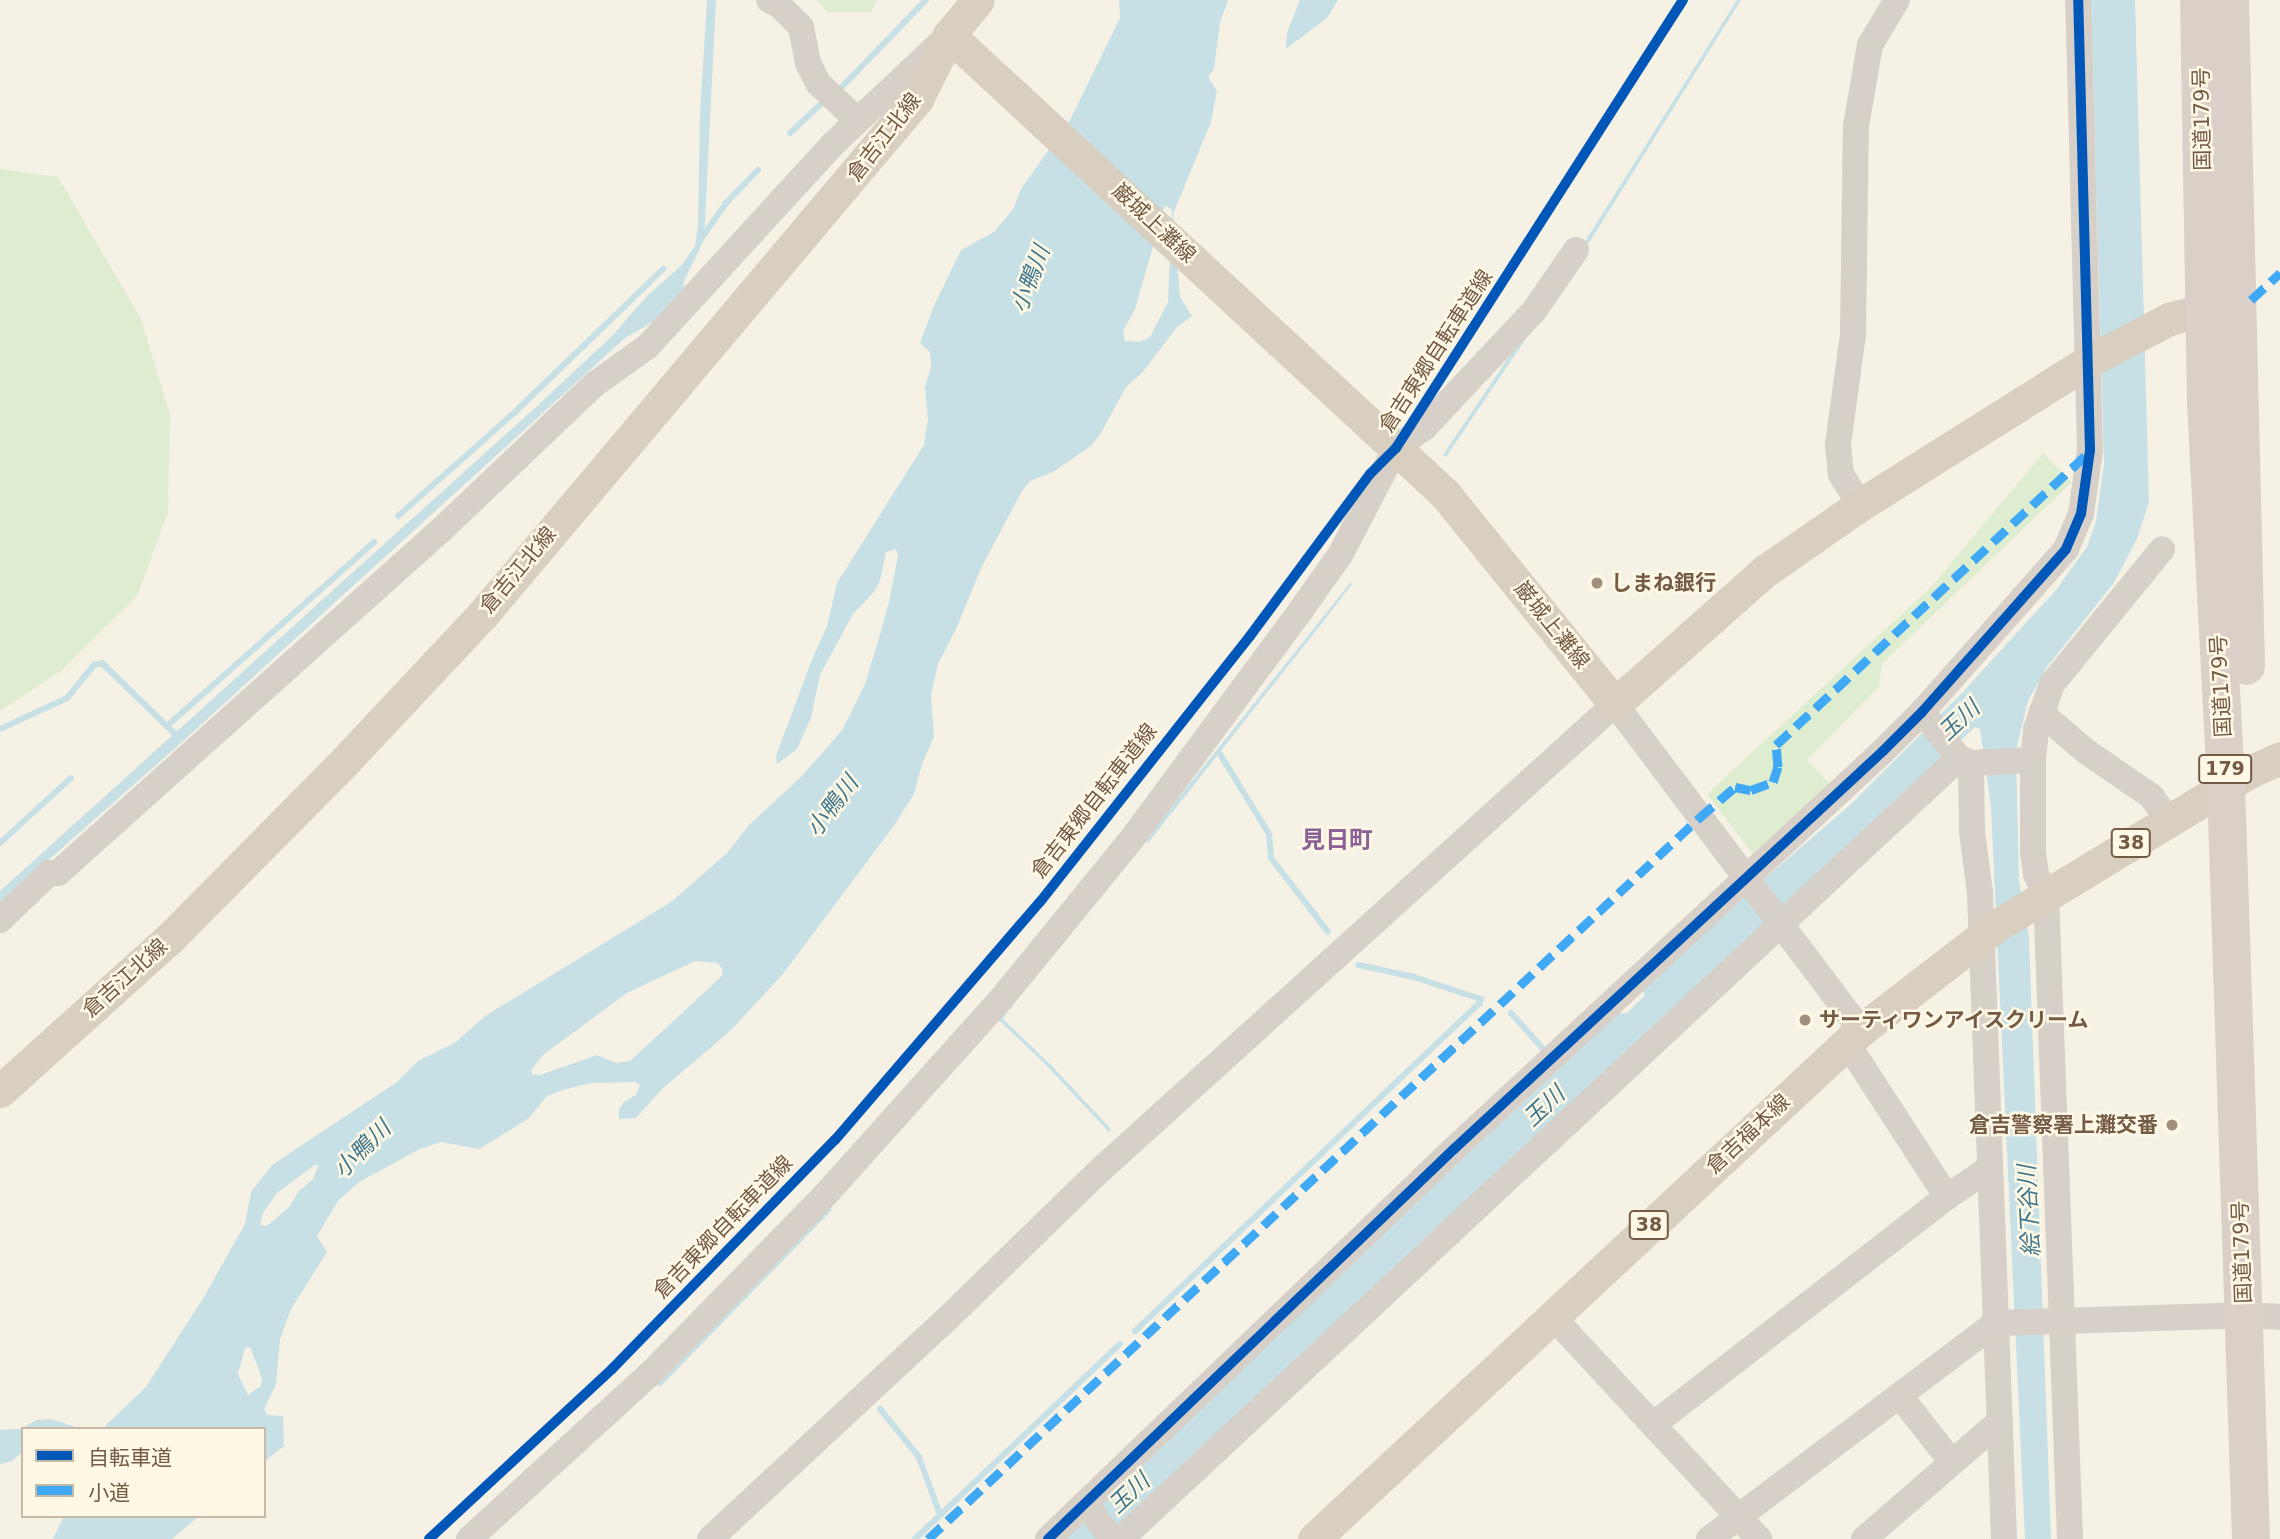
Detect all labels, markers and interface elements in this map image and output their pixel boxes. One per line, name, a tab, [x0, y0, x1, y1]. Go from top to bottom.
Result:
street label: 国道179号	[2189, 67, 2215, 171]
street label: 倉吉江北線	[842, 88, 926, 186]
street label: 巌城上灘線	[1107, 178, 1201, 268]
water label: 小鴨川	[1005, 242, 1055, 316]
street label: 倉吉東郷自転車道線	[1374, 265, 1498, 437]
street label: 倉吉江北線	[475, 522, 561, 618]
place label: しまね銀行	[1611, 570, 1716, 596]
marker: しまね銀行	[1589, 575, 1605, 591]
street label: 巌城上灘線	[1509, 576, 1595, 674]
street label: 国道179号	[2206, 634, 2236, 738]
water label: 玉川	[1933, 694, 1985, 746]
street label: 倉吉東郷自転車道線	[1026, 719, 1162, 883]
road number: 179	[2197, 754, 2253, 784]
water label: 小鴨川	[800, 770, 864, 842]
district label: 見日町	[1301, 827, 1373, 855]
road number: 38	[2110, 828, 2152, 858]
street label: 倉吉江北線	[78, 934, 172, 1022]
place label: サーティワンアイスクリーム	[1819, 1007, 2092, 1033]
marker: サーティワンアイスクリーム	[1797, 1012, 1813, 1028]
water label: 玉川	[1518, 1080, 1570, 1132]
street label: 倉吉福本線	[1701, 1089, 1795, 1179]
place label: 倉吉警察署上灘交番	[1969, 1112, 2158, 1138]
water label: 小鴨川	[328, 1115, 396, 1183]
marker: 倉吉警察署上灘交番	[2164, 1117, 2180, 1133]
street label: 倉吉東郷自転車道線	[648, 1150, 798, 1304]
water label: 絵下谷川	[2013, 1164, 2045, 1258]
street label: 国道179号	[2228, 1200, 2256, 1304]
road number: 38	[1628, 1210, 1670, 1240]
legend	[21, 1427, 266, 1518]
text: 自転車道	[88, 1446, 172, 1470]
water label: 玉川	[1103, 1467, 1155, 1519]
text: 小道	[88, 1481, 130, 1505]

